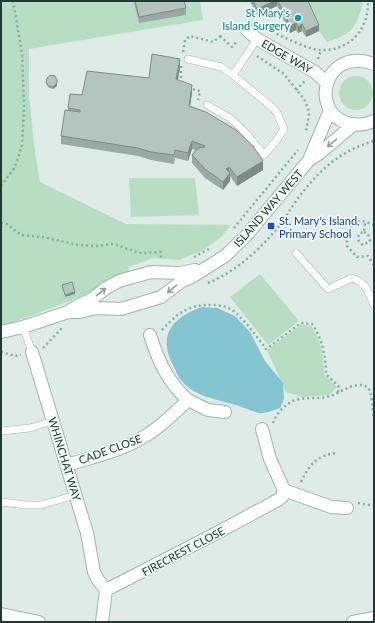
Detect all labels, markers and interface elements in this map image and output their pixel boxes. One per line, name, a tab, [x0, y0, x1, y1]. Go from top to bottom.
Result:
place label: St Mary's Island Surgery	[222, 6, 290, 32]
marker: St Mary's Island Surgery	[293, 13, 303, 23]
street label: EDGE WAY	[259, 36, 315, 76]
one-way arrow	[326, 139, 337, 148]
street label: ISLAND WAY WEST	[231, 166, 306, 249]
place label: St. Mary's Island, Primary School	[279, 214, 360, 240]
marker: St. Mary's Island, Primary School	[266, 221, 276, 231]
one-way arrow	[166, 285, 177, 294]
one-way arrow	[96, 287, 106, 296]
street label: WHINCHAT WAY	[46, 416, 84, 503]
street label: CADE CLOSE	[77, 432, 143, 466]
street label: FIRECREST CLOSE	[139, 524, 227, 578]

